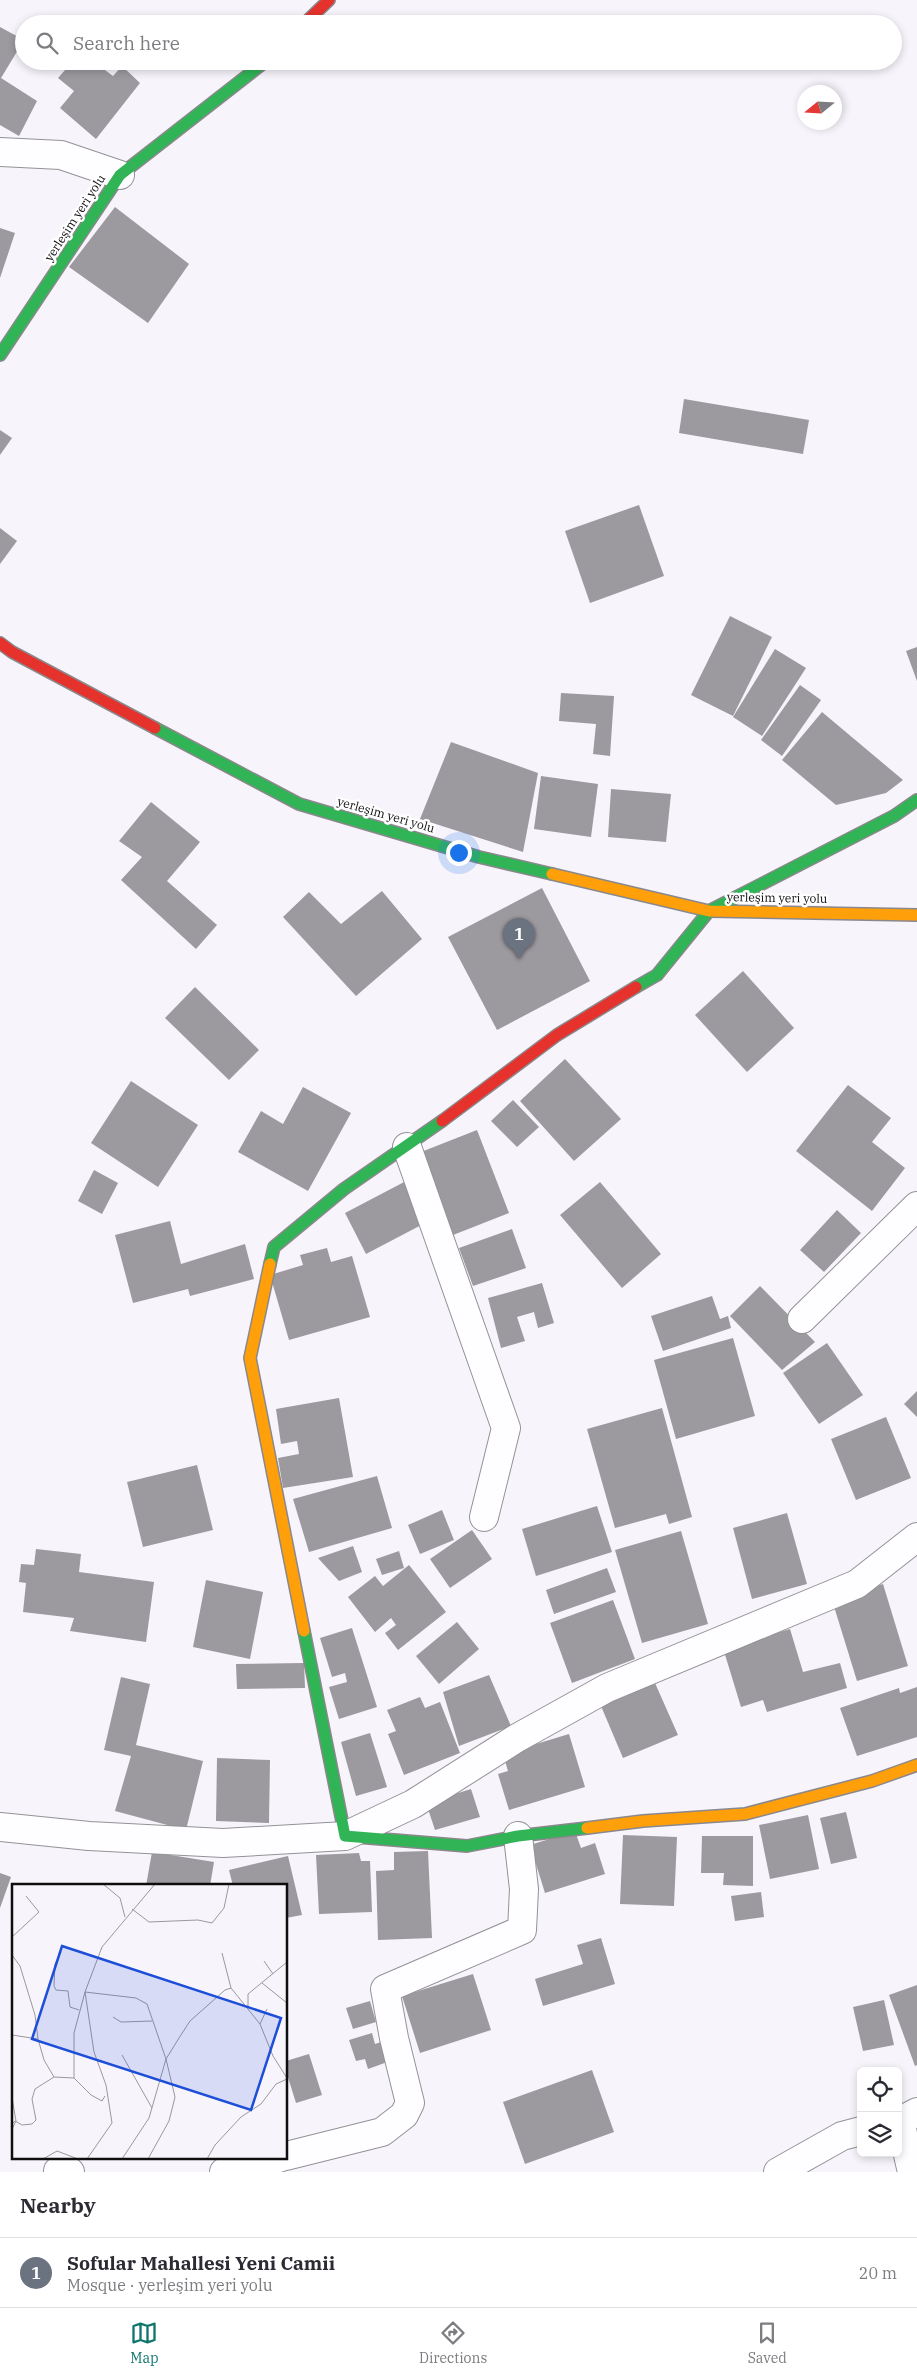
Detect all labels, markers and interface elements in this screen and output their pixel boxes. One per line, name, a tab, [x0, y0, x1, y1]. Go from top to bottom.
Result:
search box	[15, 15, 902, 70]
icon: search	[33, 29, 61, 57]
text: Search here	[73, 31, 180, 55]
north arrow	[797, 85, 842, 130]
street label: yerleşim yeri yolu	[41, 171, 109, 264]
street label: yerleşim yeri yolu	[336, 793, 437, 836]
your location	[446, 840, 472, 866]
street label: yerleşim yeri yolu	[727, 889, 828, 906]
pin: 1	[503, 918, 535, 959]
inset map	[12, 1884, 288, 2160]
map controls	[857, 2067, 902, 2157]
button: locate	[857, 2067, 902, 2112]
button: layers	[857, 2112, 902, 2157]
text: Nearby	[20, 2191, 96, 2219]
text: Sofular Mahallesi Yeni Camii	[67, 2251, 335, 2275]
text: 1	[31, 2263, 41, 2283]
text: 20 m	[859, 2263, 897, 2283]
text: Mosque · yerleşim yeri yolu	[67, 2275, 273, 2295]
tab: Map	[130, 2319, 159, 2367]
tab: Directions	[419, 2319, 487, 2367]
tab: Saved	[748, 2319, 787, 2367]

